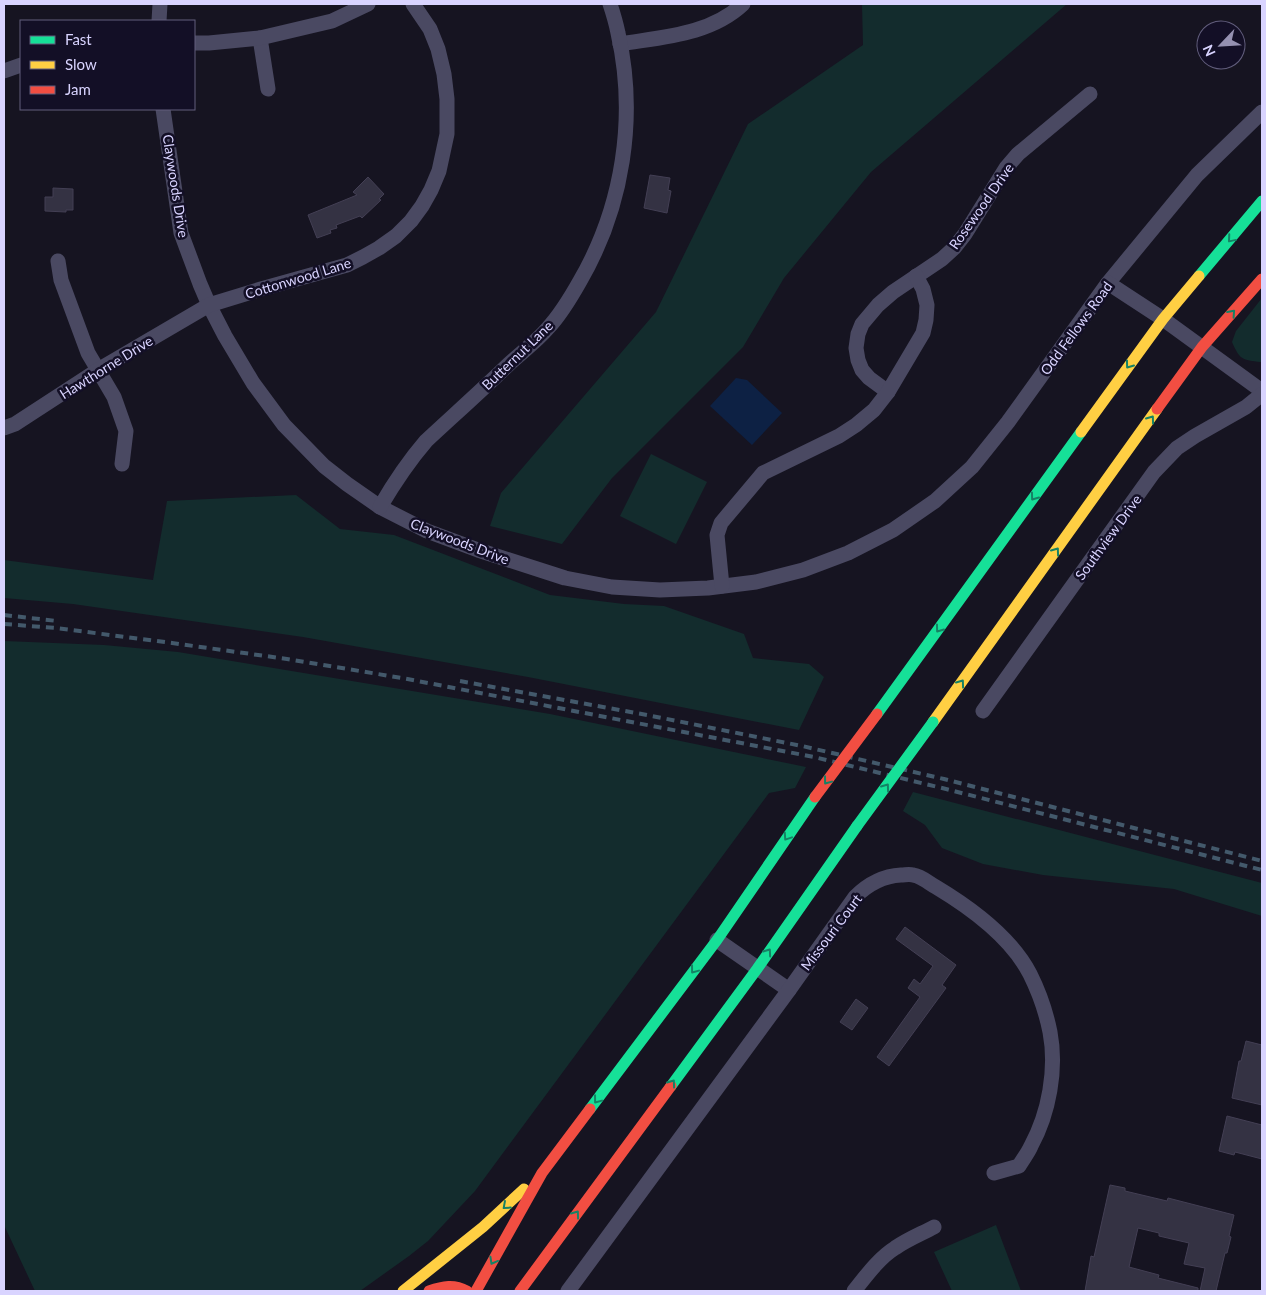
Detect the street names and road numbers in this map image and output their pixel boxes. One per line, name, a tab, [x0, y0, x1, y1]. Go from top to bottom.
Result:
street label: Claywoods Drive	[159, 133, 193, 239]
street label: Rosewood Drive	[945, 160, 1017, 252]
street label: Cottonwood Lane	[243, 254, 353, 302]
street label: Odd Fellows Road	[1036, 278, 1116, 378]
street label: Butternut Lane	[478, 317, 556, 393]
street label: Hawthorne Drive	[56, 332, 156, 402]
street label: Southview Drive	[1071, 491, 1145, 583]
street label: Claywoods Drive	[408, 514, 512, 568]
street label: Missouri Court	[797, 890, 865, 974]

